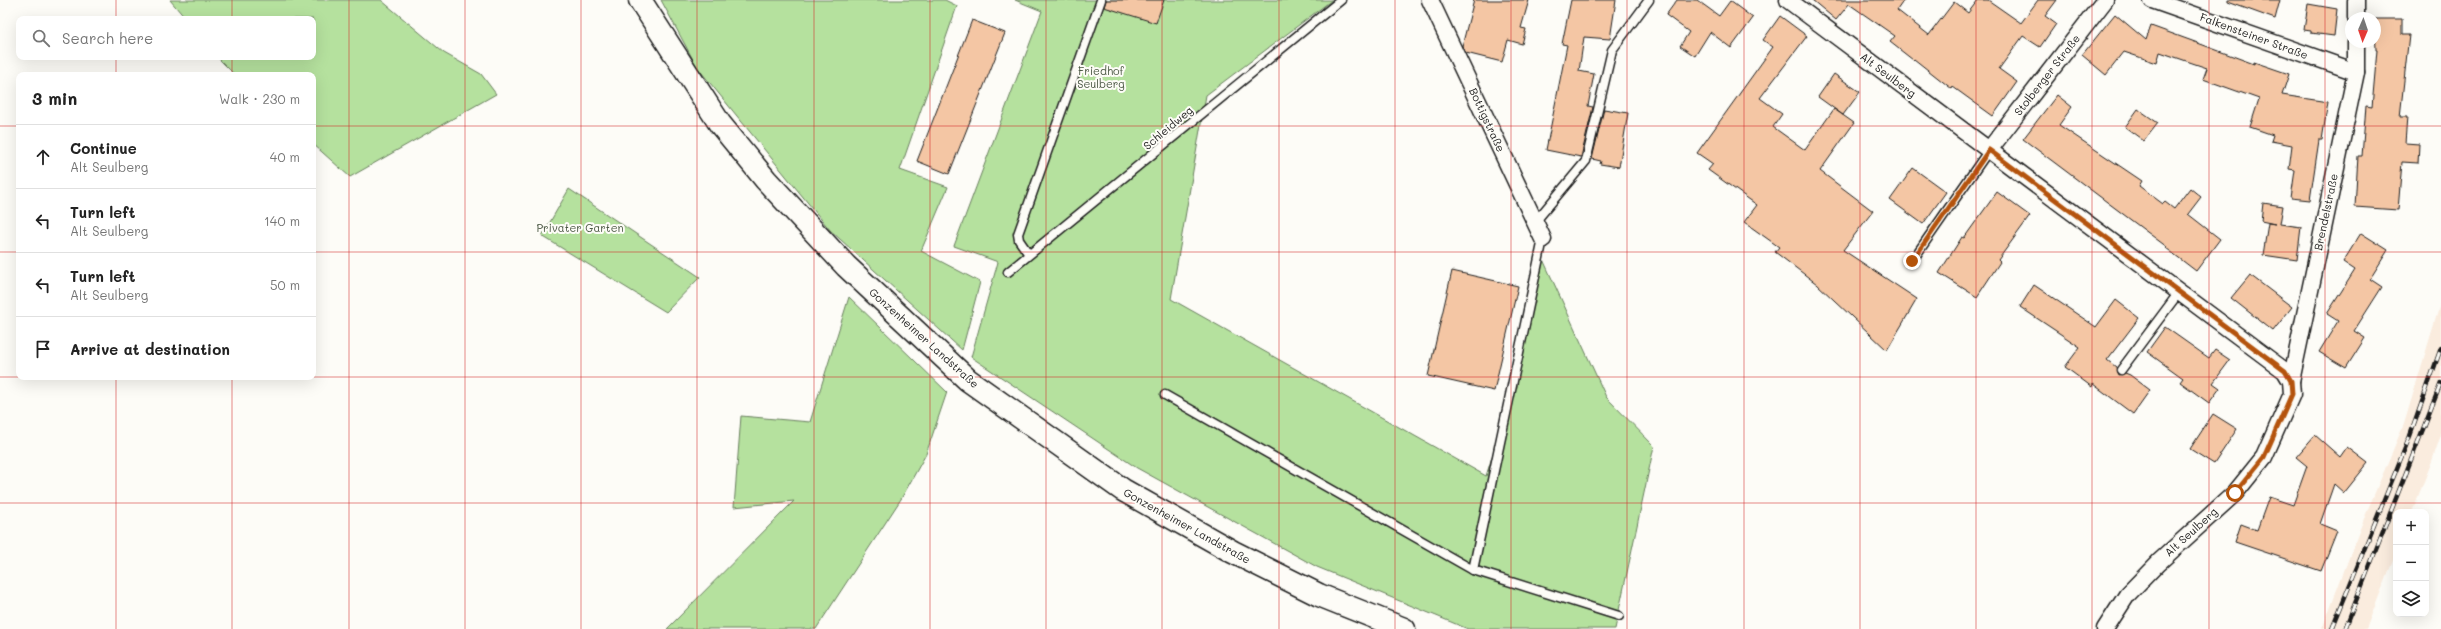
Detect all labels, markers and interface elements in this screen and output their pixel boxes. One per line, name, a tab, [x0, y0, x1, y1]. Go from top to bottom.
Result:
street label: Falkensteiner Straße	[2198, 9, 2310, 62]
north arrow	[2345, 12, 2381, 48]
search box	[16, 16, 316, 60]
icon: search	[30, 27, 52, 49]
text: Search here	[62, 28, 153, 48]
street label: Stolberger Straße	[2010, 31, 2083, 118]
street label: Alt Seulberg	[1857, 49, 1919, 101]
park label: Friedhof Seulberg	[1077, 63, 1125, 91]
street label: Bottigstraße	[1466, 85, 1509, 154]
text: 3 min	[32, 87, 77, 109]
text: Walk · 230 m	[219, 90, 300, 107]
street label: Schleidweg	[1140, 102, 1196, 153]
text: Continue	[70, 138, 137, 158]
icon: ahead	[32, 146, 54, 168]
text: 40 m	[270, 148, 300, 165]
text: Alt Seulberg	[70, 158, 148, 175]
street label: Brendelstraße	[2310, 172, 2341, 252]
text: Turn left	[70, 202, 135, 222]
icon: left	[32, 210, 54, 232]
text: 140 m	[264, 212, 300, 229]
park label: Privater Garten	[536, 220, 624, 235]
text: Alt Seulberg	[70, 222, 148, 239]
route end	[1903, 252, 1921, 270]
text: Turn left	[70, 266, 135, 286]
icon: left	[32, 274, 54, 296]
text: 50 m	[270, 276, 300, 293]
street label: Gonzenheimer Landstraße	[866, 284, 983, 391]
text: Alt Seulberg	[70, 286, 148, 303]
icon: arrive	[32, 338, 54, 360]
text: Arrive at destination	[70, 339, 230, 359]
street label: Gonzenheimer Landstraße	[1121, 484, 1254, 567]
route start	[2226, 484, 2244, 502]
street label: Alt Seulberg	[2161, 504, 2220, 559]
map controls	[2393, 509, 2429, 617]
button: +	[2393, 509, 2429, 545]
button: −	[2393, 545, 2429, 581]
button: layers	[2393, 581, 2429, 617]

